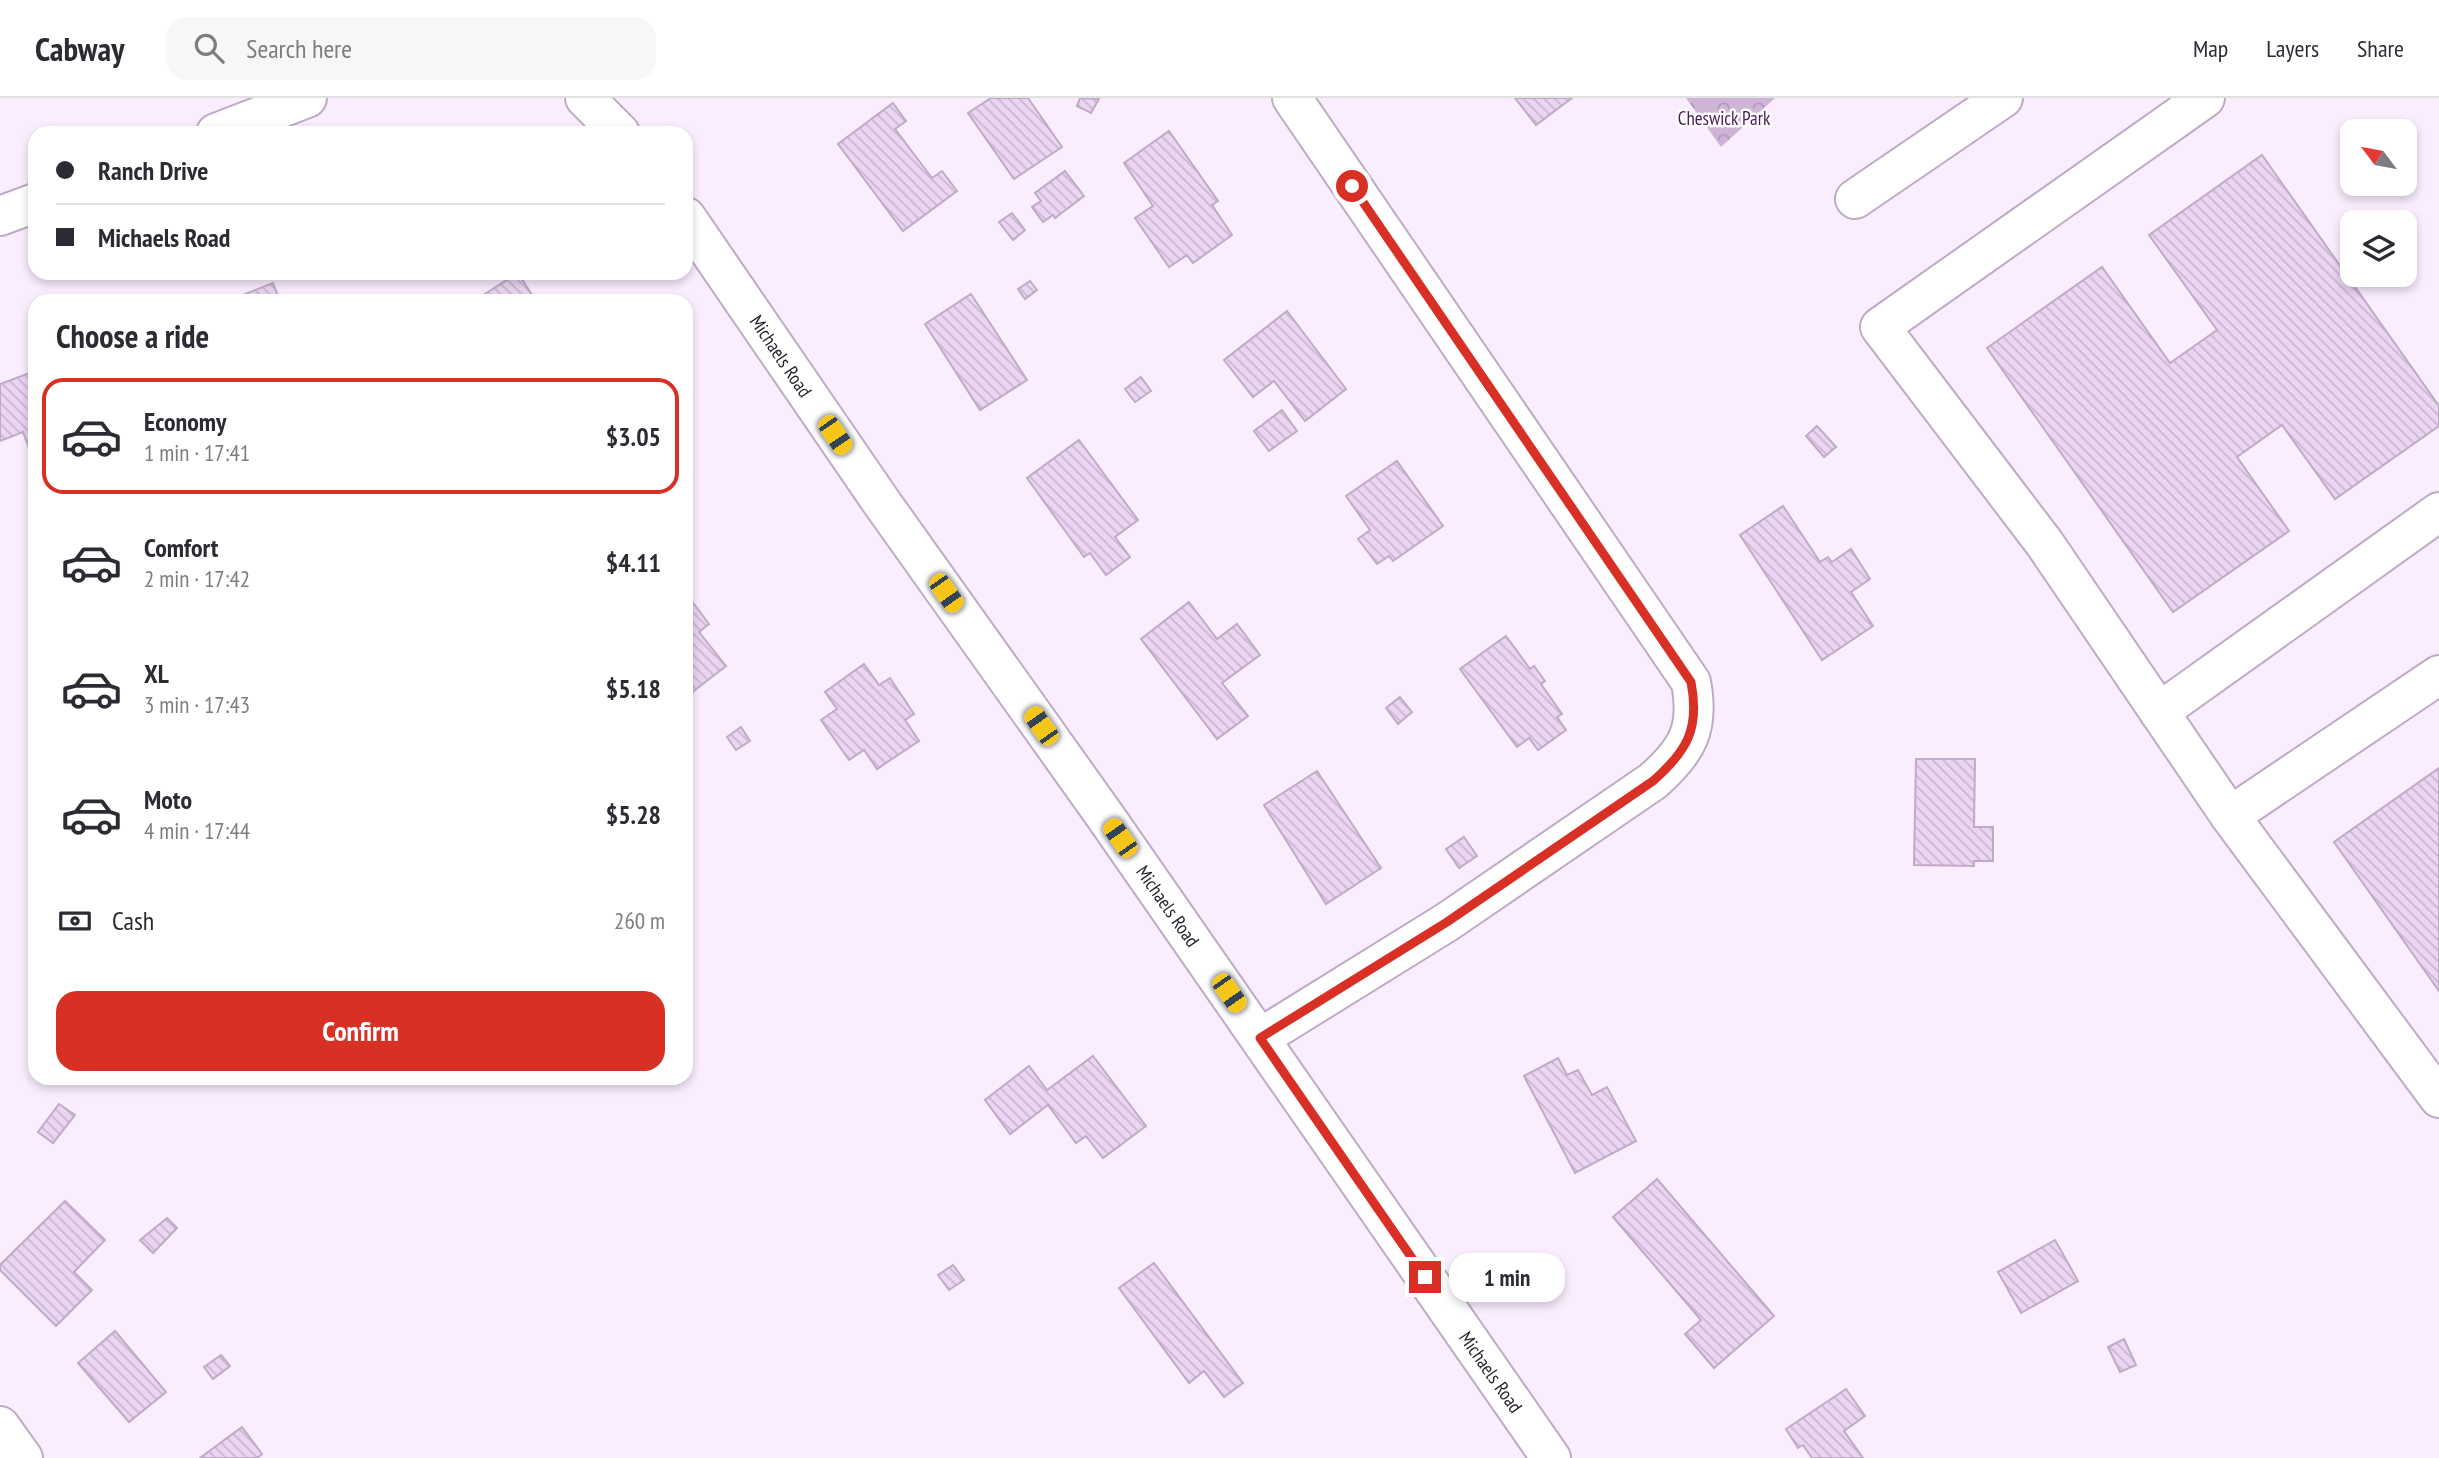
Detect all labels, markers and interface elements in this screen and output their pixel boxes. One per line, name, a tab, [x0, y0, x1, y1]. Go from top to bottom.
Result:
search box	[166, 17, 656, 80]
text: Cabway	[35, 27, 124, 70]
icon: search	[190, 29, 228, 67]
text: Search here	[246, 32, 352, 65]
text: Map	[2193, 33, 2228, 64]
text: Layers	[2266, 33, 2319, 64]
text: Share	[2357, 33, 2404, 64]
park label: Cheswick Park	[1678, 106, 1771, 130]
north arrow	[2340, 119, 2417, 196]
map controls	[2340, 119, 2417, 287]
text: Ranch Drive	[98, 154, 208, 187]
route start	[1336, 170, 1368, 202]
button: layers	[2340, 210, 2417, 287]
text: Michaels Road	[98, 221, 230, 254]
street label: Michaels Road	[745, 310, 817, 402]
text: Choose a ride	[56, 315, 209, 357]
icon: car	[60, 405, 123, 468]
text: Economy	[144, 405, 226, 438]
car	[815, 412, 856, 458]
text: $3.05	[606, 420, 661, 453]
text: 1 min · 17:41	[144, 438, 250, 467]
icon: car	[60, 531, 123, 594]
text: Comfort	[144, 531, 218, 564]
text: $4.11	[606, 546, 661, 579]
text: 2 min · 17:42	[144, 564, 250, 593]
car	[926, 570, 967, 616]
icon: car	[60, 657, 123, 720]
text: XL	[144, 657, 169, 690]
text: $5.18	[606, 672, 661, 705]
text: 3 min · 17:43	[144, 690, 250, 719]
car	[1021, 703, 1062, 749]
icon: car	[60, 783, 123, 846]
text: Moto	[144, 783, 192, 816]
text: $5.28	[606, 798, 661, 831]
car	[1100, 815, 1141, 861]
text: 4 min · 17:44	[144, 816, 250, 845]
street label: Michaels Road	[1131, 861, 1205, 951]
icon: cash	[56, 902, 94, 940]
text: Cash	[112, 904, 154, 937]
text: 260 m	[614, 906, 665, 935]
car	[1209, 970, 1250, 1016]
button: Confirm	[56, 991, 665, 1071]
callout: 1 min	[1450, 1252, 1565, 1302]
route end	[1409, 1261, 1441, 1293]
text: 1 min	[1484, 1263, 1530, 1292]
street label: Michaels Road	[1454, 1327, 1528, 1417]

